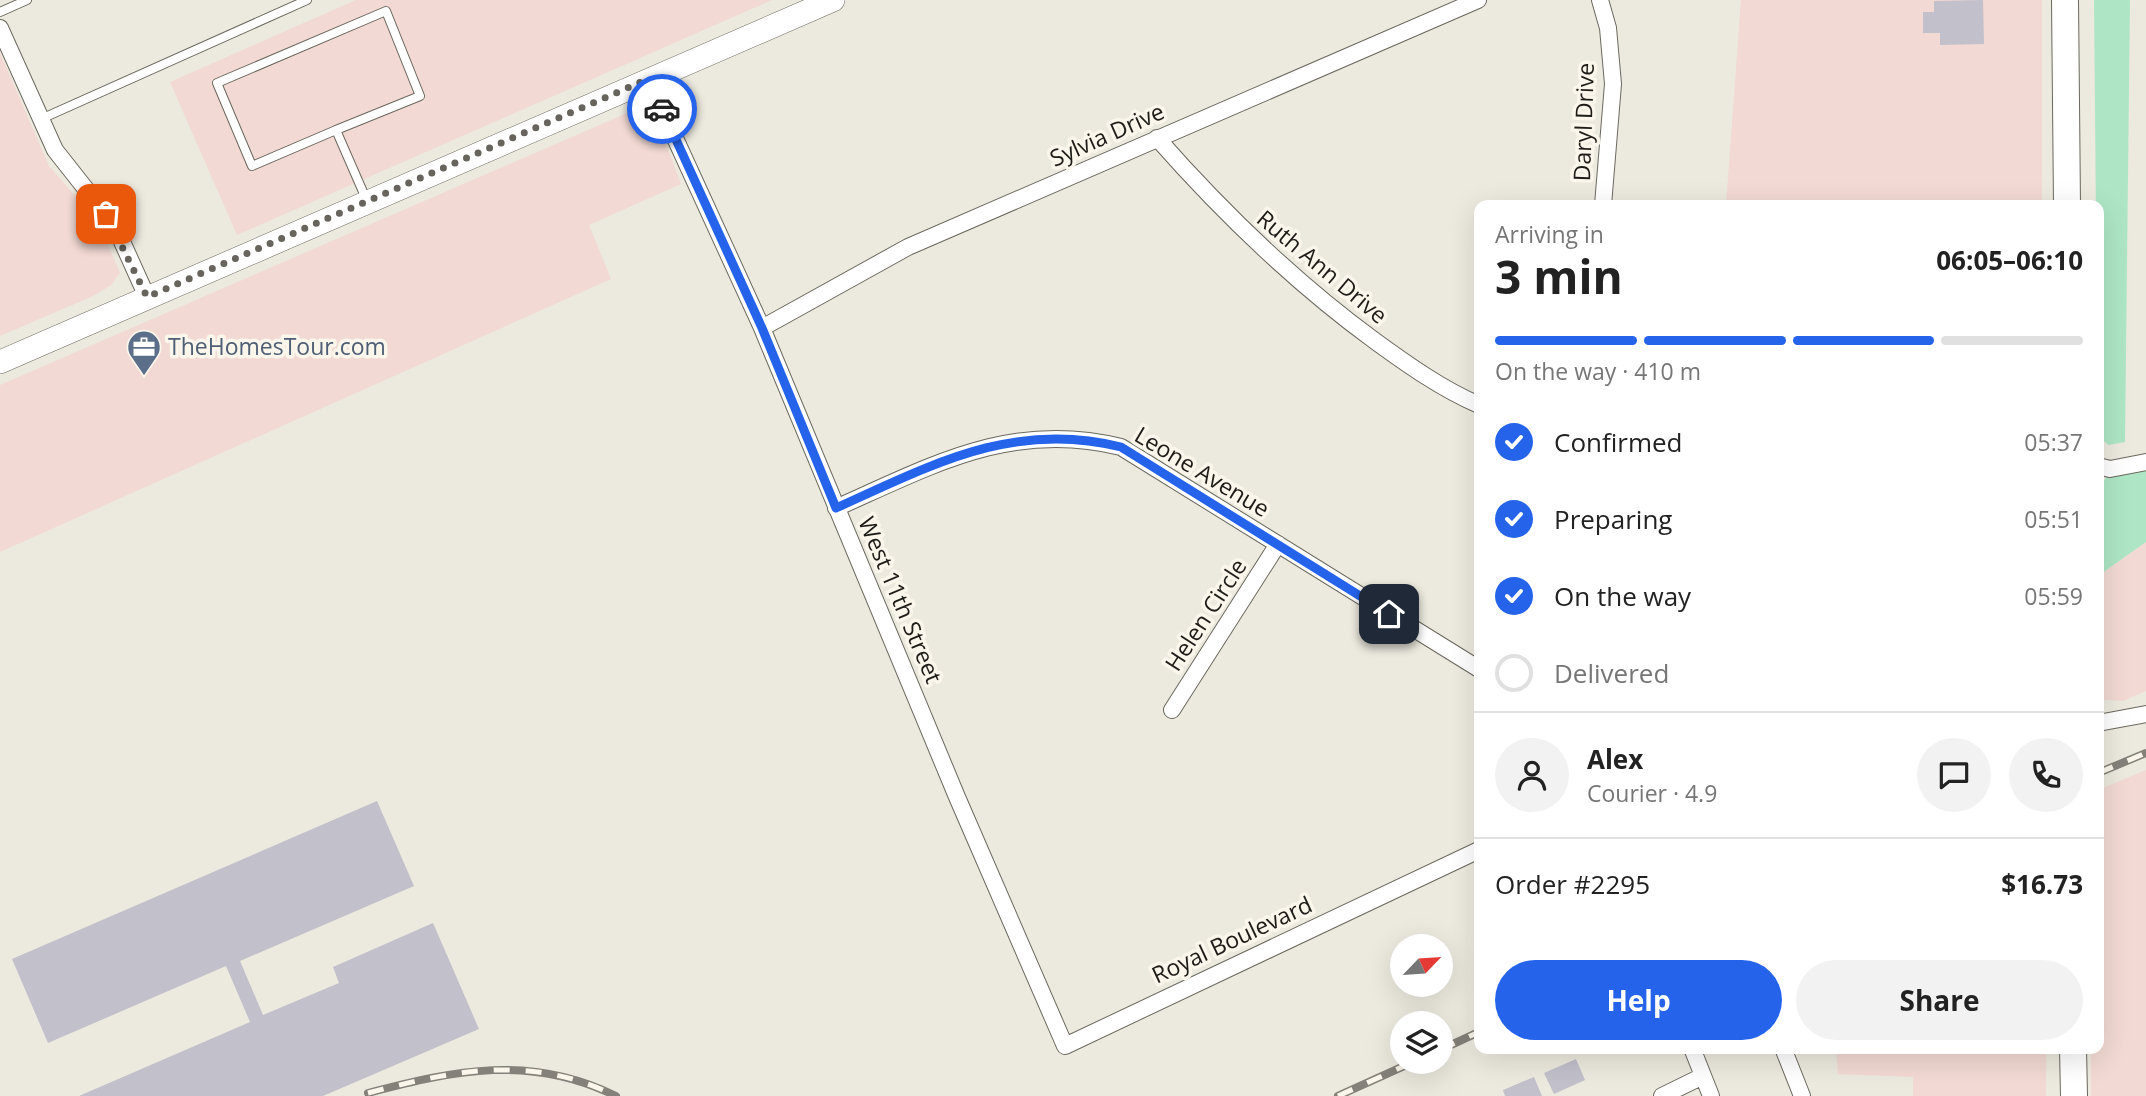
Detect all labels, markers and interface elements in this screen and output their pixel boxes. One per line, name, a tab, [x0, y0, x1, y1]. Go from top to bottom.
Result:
street label: Daryl Drive	[1565, 62, 1601, 182]
courier	[627, 74, 697, 144]
icon: car	[643, 90, 681, 128]
street label: Sylvia Drive	[1044, 95, 1169, 174]
pin	[76, 184, 136, 244]
icon: bag	[87, 195, 125, 233]
street label: Ruth Ann Drive	[1250, 202, 1395, 330]
text: Arriving in	[1495, 218, 1604, 250]
text: 06:05–06:10	[1936, 242, 2083, 278]
text: 3 min	[1495, 245, 1623, 307]
office icon: TheHomesTour.com	[125, 328, 163, 377]
place label: TheHomesTour.com	[168, 330, 386, 362]
text: On the way · 410 m	[1495, 355, 1701, 387]
street label: Leone Avenue	[1129, 418, 1276, 524]
icon: check	[1495, 423, 1533, 461]
text: Confirmed	[1554, 424, 1682, 460]
text: 05:37	[2024, 426, 2083, 458]
icon: check	[1495, 500, 1533, 538]
text: Preparing	[1554, 501, 1672, 537]
text: 05:51	[2024, 503, 2083, 535]
street label: West 11th Street	[851, 511, 950, 688]
street label: Helen Circle	[1157, 552, 1253, 677]
icon: check	[1495, 577, 1533, 615]
text: On the way	[1554, 578, 1691, 614]
text: 05:59	[2024, 580, 2083, 612]
pin	[1359, 584, 1419, 644]
icon: home	[1370, 595, 1408, 633]
text: Delivered	[1554, 655, 1669, 691]
button: person	[1495, 738, 1569, 812]
button: chat	[1917, 738, 1991, 812]
button: phone	[2009, 738, 2083, 812]
text: Alex	[1587, 741, 1643, 777]
text: Courier · 4.9	[1587, 777, 1717, 809]
text: Order #2295	[1495, 866, 1650, 902]
text: $16.73	[2001, 866, 2083, 902]
street label: Royal Boulevard	[1146, 888, 1317, 990]
north arrow	[1390, 934, 1452, 998]
map controls	[1390, 934, 1453, 1074]
button: Help	[1495, 960, 1782, 1040]
button: Share	[1796, 960, 2083, 1040]
button: layers	[1390, 1011, 1453, 1074]

